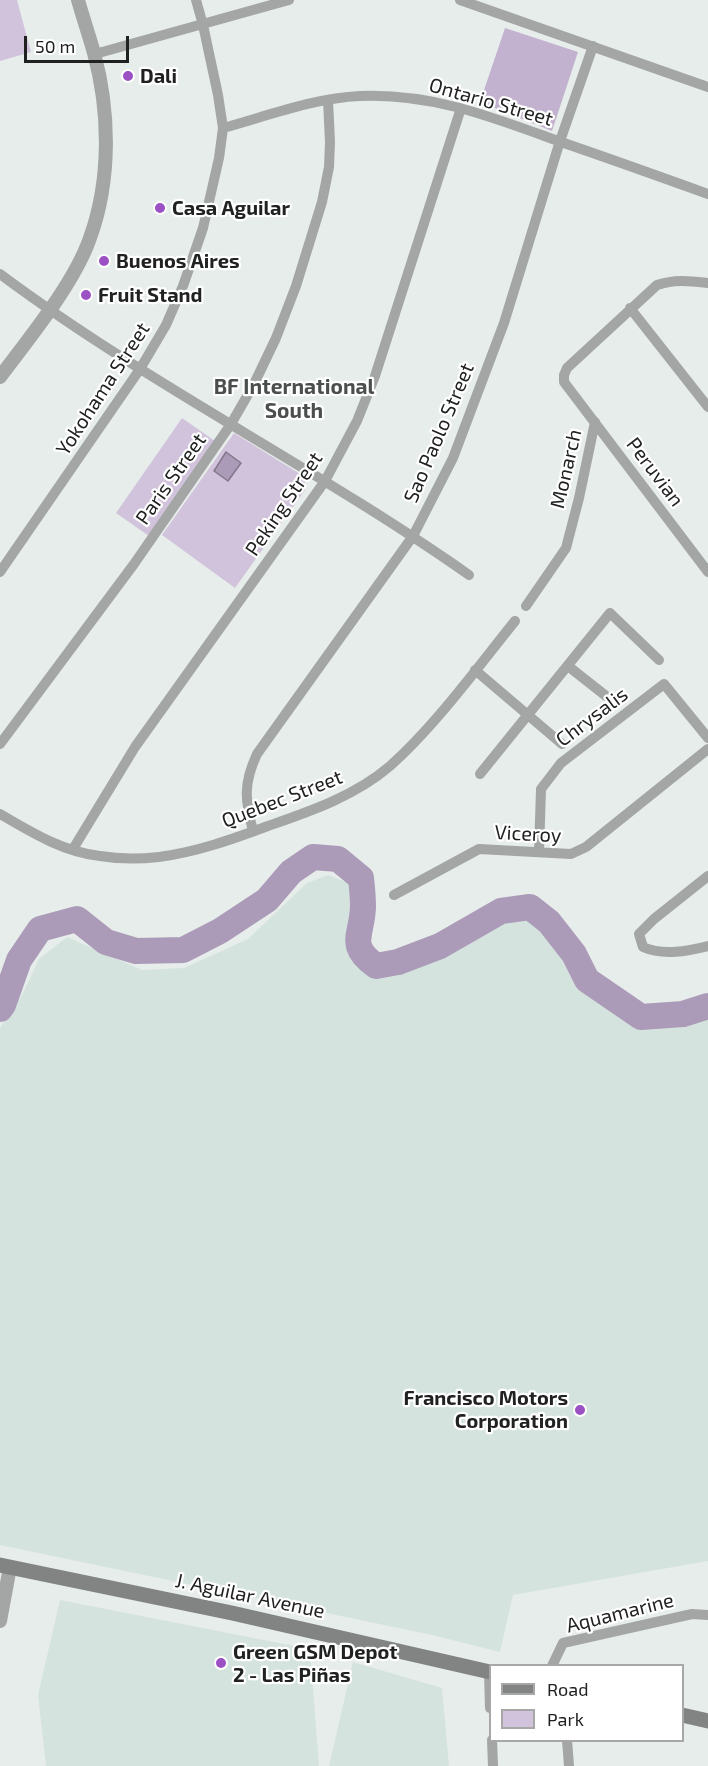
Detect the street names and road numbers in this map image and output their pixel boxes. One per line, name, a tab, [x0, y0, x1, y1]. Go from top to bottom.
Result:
street label: Ontario Street	[426, 73, 556, 131]
street label: Yokohama Street	[51, 318, 155, 460]
street label: Sao Paolo Street	[399, 360, 479, 506]
street label: Monarch	[545, 427, 587, 511]
street label: Paris Street	[131, 429, 211, 529]
street label: Peruvian	[621, 433, 689, 511]
street label: Peking Street	[240, 447, 328, 561]
street label: Chrysalis	[551, 682, 633, 752]
street label: Quebec Street	[218, 765, 346, 833]
street label: Viceroy	[494, 820, 562, 848]
street label: J. Aguilar Avenue	[173, 1568, 327, 1624]
street label: Aquamarine	[564, 1588, 676, 1638]

